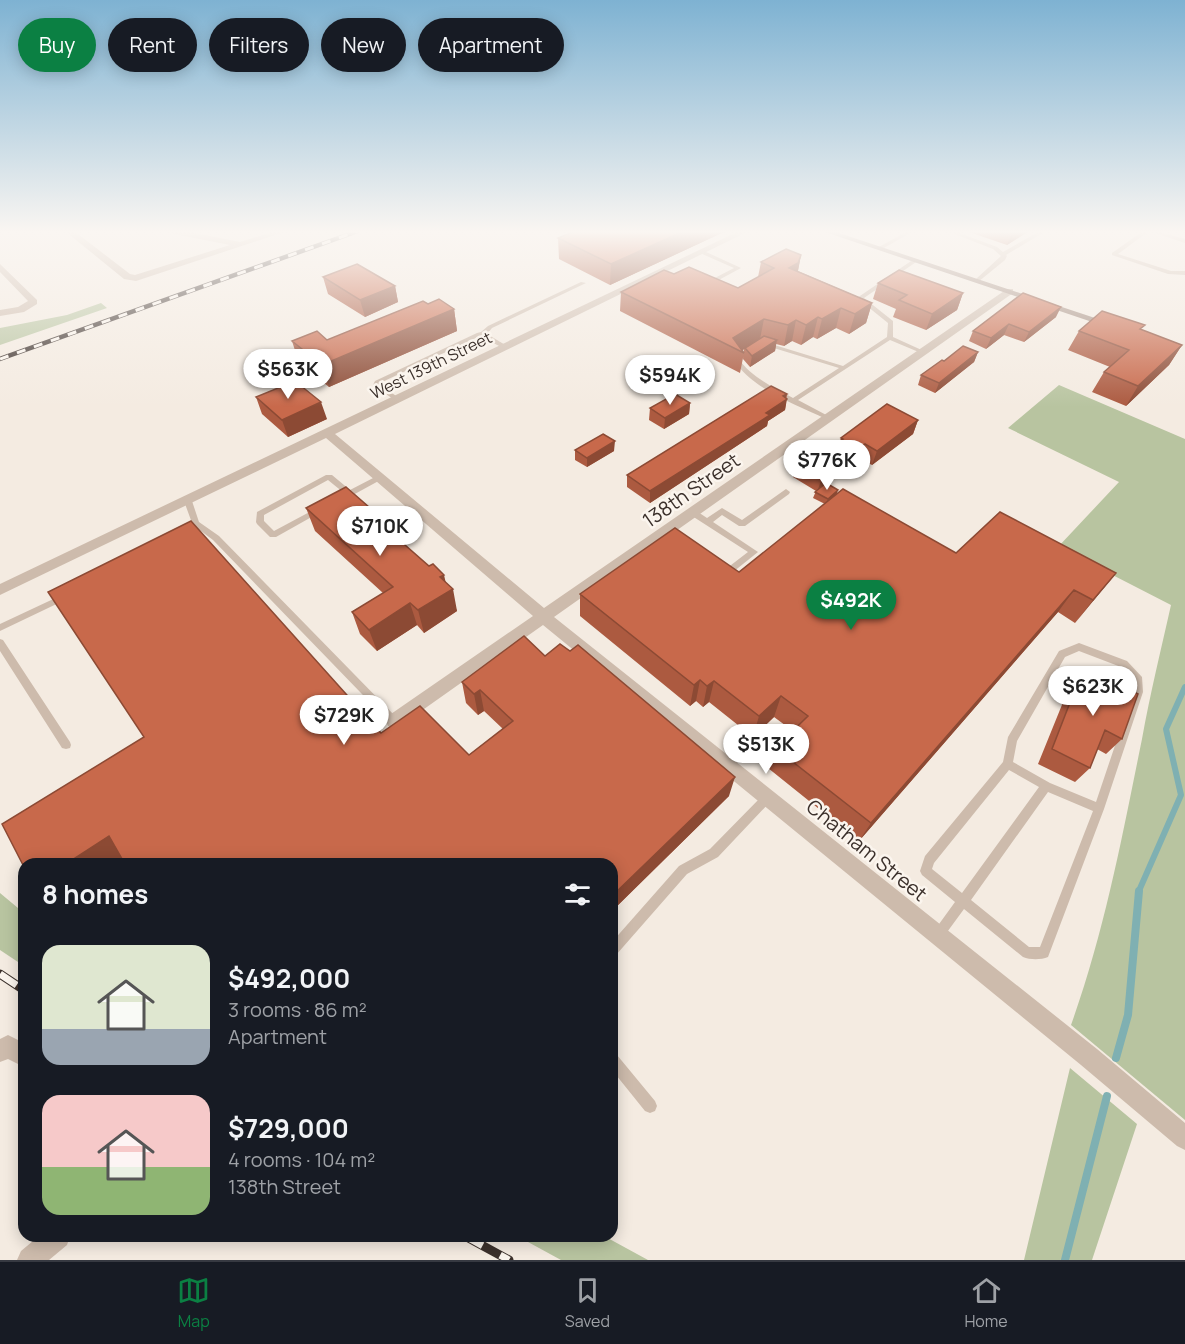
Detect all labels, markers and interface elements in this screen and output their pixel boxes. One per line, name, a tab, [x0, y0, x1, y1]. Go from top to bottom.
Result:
chip: Buy	[18, 18, 96, 72]
chip: Rent	[108, 18, 197, 72]
chip: Filters	[209, 18, 309, 72]
chip: New	[321, 18, 406, 72]
chip: Apartment	[418, 18, 564, 72]
street label: West 139th Street	[367, 326, 495, 404]
pin: $563K	[246, 349, 330, 400]
text: $563K	[257, 355, 319, 382]
pin: $594K	[628, 355, 712, 406]
text: $594K	[639, 361, 701, 388]
pin: $776K	[785, 440, 869, 491]
text: $776K	[797, 446, 857, 473]
street label: 138th Street	[637, 447, 745, 533]
pin: $710K	[338, 506, 422, 557]
text: $710K	[351, 512, 409, 539]
pin: $492K	[809, 580, 893, 631]
text: $492K	[820, 586, 882, 613]
pin: $623K	[1051, 666, 1135, 717]
text: $623K	[1062, 672, 1124, 699]
pin: $729K	[302, 695, 386, 746]
text: $729K	[314, 701, 374, 728]
pin: $513K	[724, 724, 808, 775]
text: $513K	[737, 730, 795, 757]
street label: Chatham Street	[801, 793, 933, 907]
text: 8 homes	[42, 876, 148, 912]
icon: filters	[561, 878, 594, 911]
text: $492,000	[228, 960, 350, 996]
icon: home	[90, 969, 162, 1041]
text: 3 rooms · 86 m²	[228, 996, 367, 1023]
text: Apartment	[228, 1023, 327, 1050]
text: $729,000	[228, 1110, 349, 1146]
icon: home	[90, 1119, 162, 1191]
text: 4 rooms · 104 m²	[228, 1146, 375, 1173]
text: 138th Street	[228, 1173, 341, 1200]
tab: Map	[177, 1274, 210, 1332]
tab: Saved	[565, 1274, 610, 1332]
tab: Home	[964, 1274, 1008, 1332]

